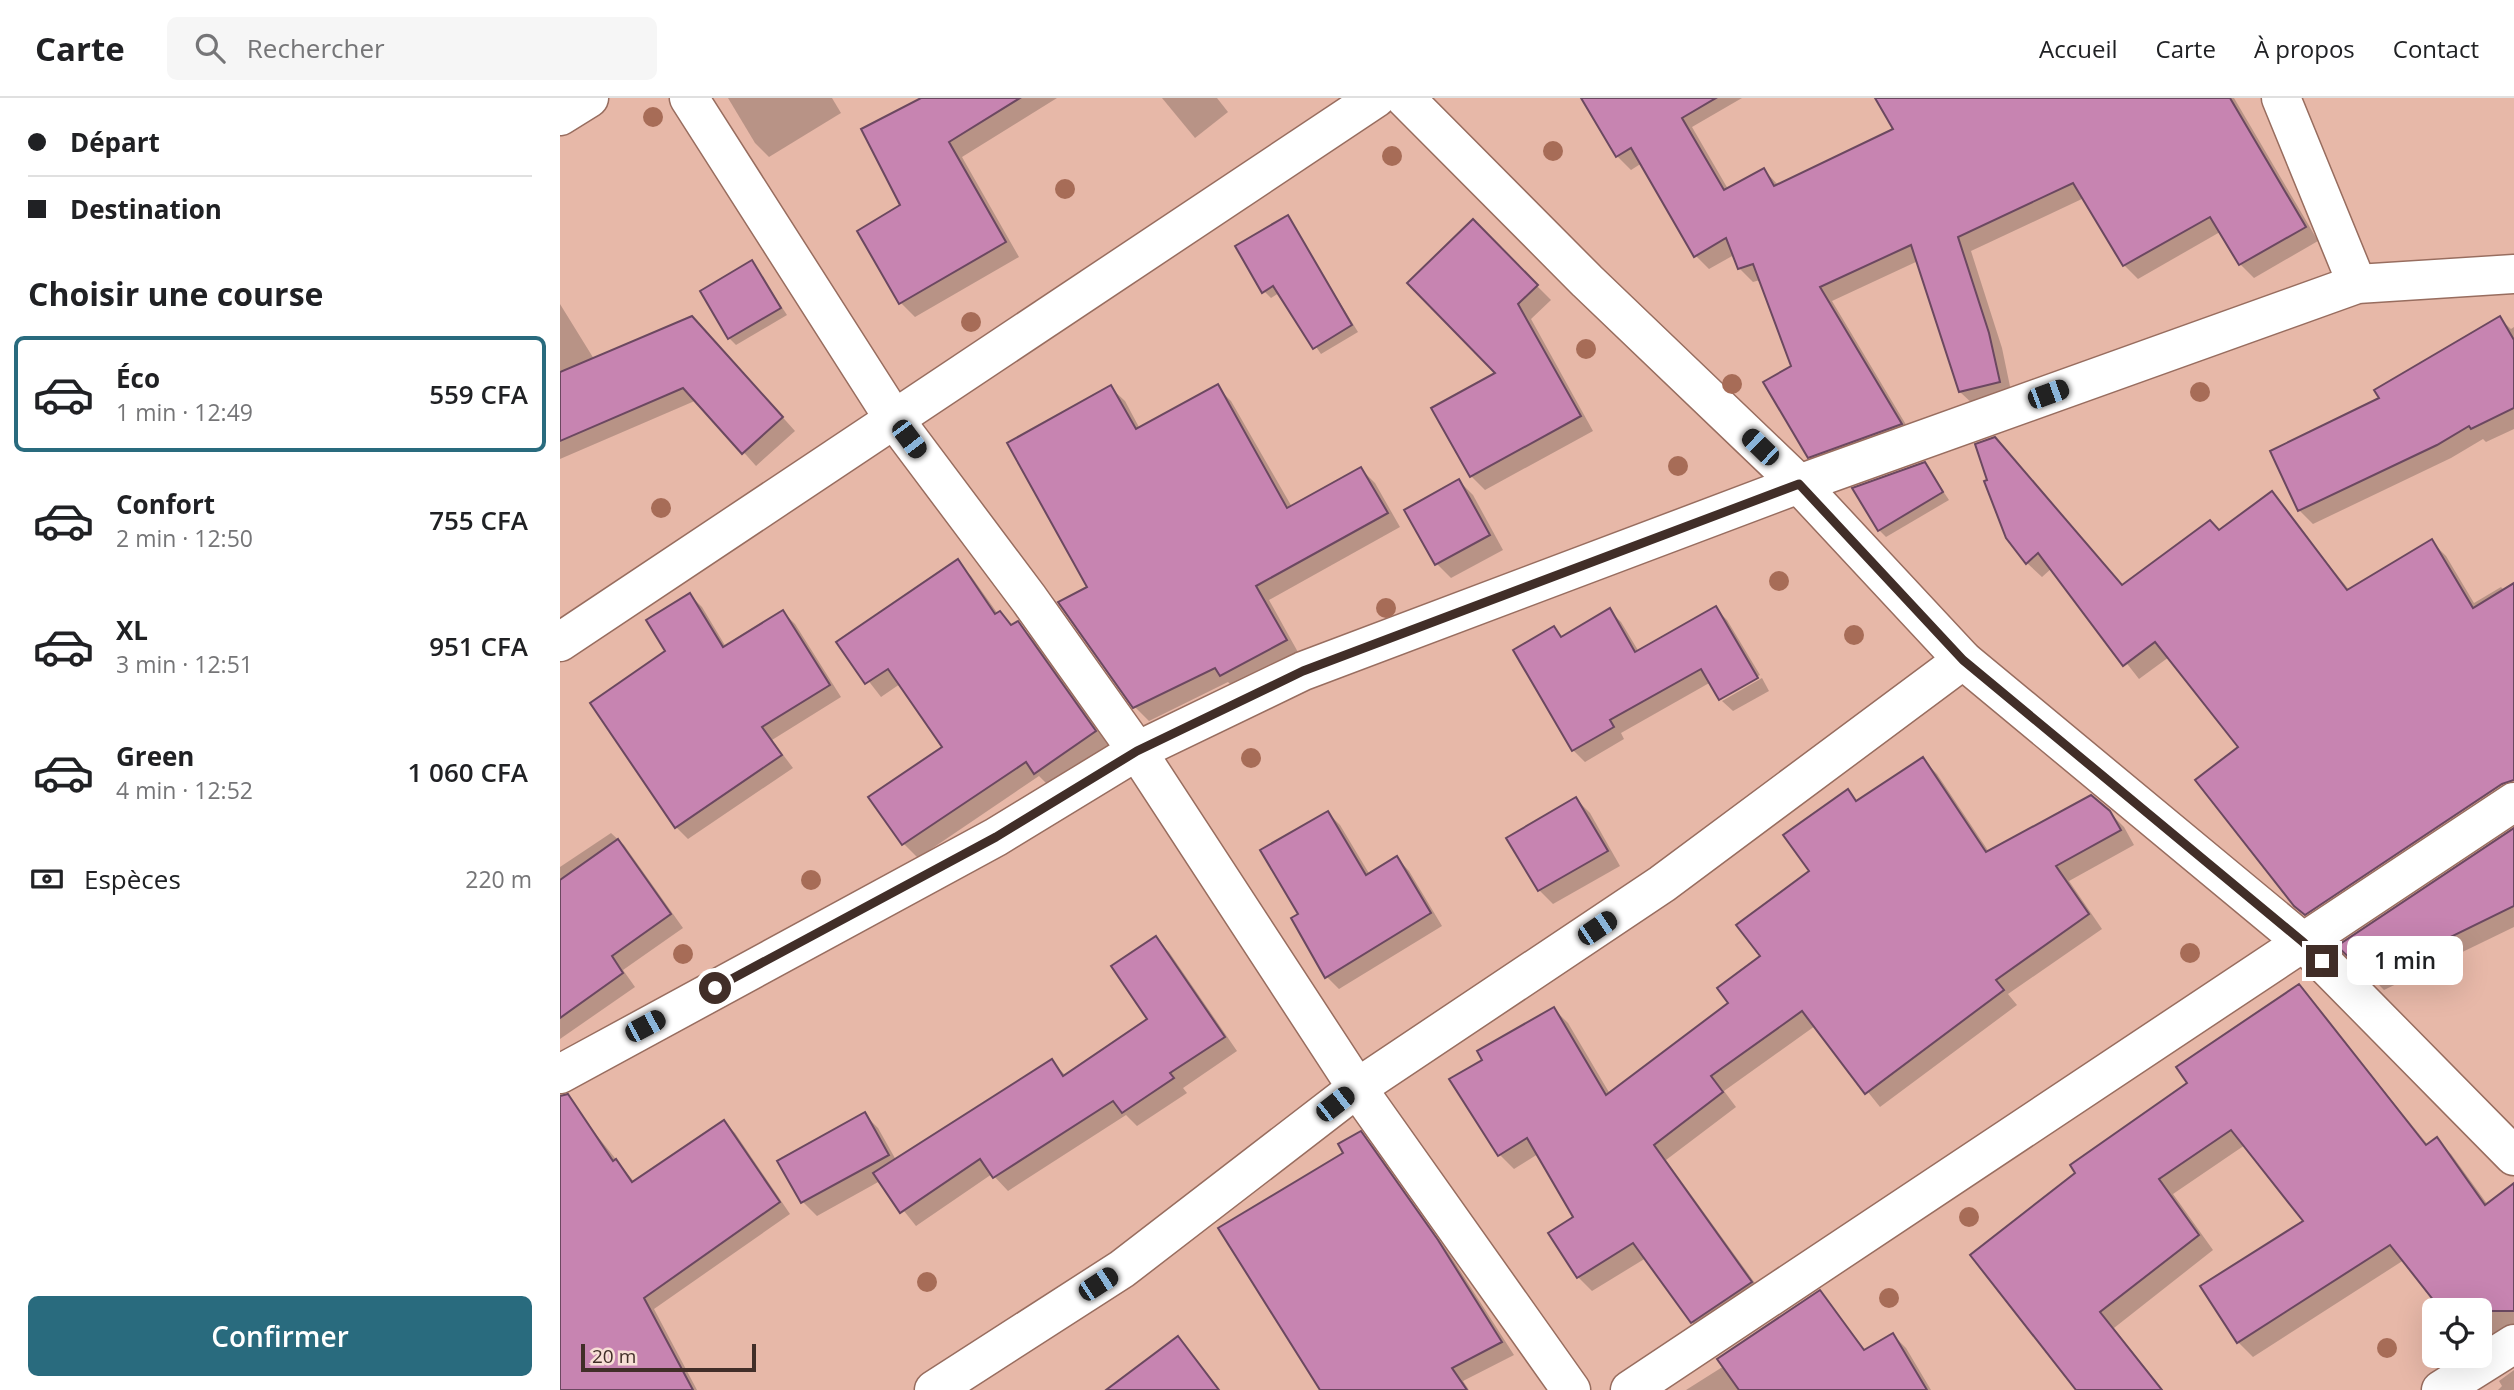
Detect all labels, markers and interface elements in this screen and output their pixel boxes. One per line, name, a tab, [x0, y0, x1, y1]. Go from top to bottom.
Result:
search box	[167, 17, 657, 80]
text: Carte	[35, 26, 125, 71]
icon: search	[191, 29, 229, 67]
text: Rechercher	[247, 30, 385, 66]
text: Accueil	[2039, 32, 2118, 65]
text: Carte	[2156, 32, 2216, 65]
text: À propos	[2254, 32, 2355, 65]
text: Contact	[2393, 32, 2479, 65]
text: Départ	[70, 124, 160, 160]
text: Destination	[70, 191, 222, 227]
text: Choisir une course	[28, 272, 323, 315]
text: Éco	[116, 360, 160, 396]
icon: car	[32, 363, 95, 426]
text: 559 CFA	[429, 376, 528, 412]
car	[2025, 377, 2072, 411]
text: 1 min · 12:49	[116, 396, 253, 428]
car	[888, 416, 931, 462]
car	[1738, 425, 1783, 469]
text: Confort	[116, 486, 215, 522]
icon: car	[32, 489, 95, 552]
text: 755 CFA	[429, 502, 528, 538]
text: 2 min · 12:50	[116, 522, 253, 554]
text: XL	[116, 612, 148, 648]
icon: car	[32, 615, 95, 678]
text: 951 CFA	[429, 628, 528, 664]
text: 3 min · 12:51	[116, 648, 253, 680]
text: Green	[116, 738, 194, 774]
icon: car	[32, 741, 95, 804]
text: 1 060 CFA	[408, 754, 528, 790]
text: 4 min · 12:52	[116, 774, 253, 806]
icon: cash	[28, 860, 66, 898]
text: Espèces	[84, 861, 181, 897]
text: 220 m	[465, 863, 532, 895]
car	[1574, 908, 1621, 948]
callout: 1 min	[2346, 936, 2462, 986]
text: 1 min	[2374, 944, 2436, 976]
route end	[2306, 945, 2338, 977]
route start	[699, 972, 731, 1004]
car	[622, 1007, 669, 1045]
car	[1312, 1083, 1359, 1125]
car	[1075, 1264, 1122, 1304]
button: Confirmer	[28, 1296, 532, 1376]
map controls	[2422, 1298, 2492, 1368]
button: locate	[2422, 1298, 2492, 1368]
scale bar	[581, 1341, 756, 1373]
text: 20 m	[592, 1343, 636, 1369]

